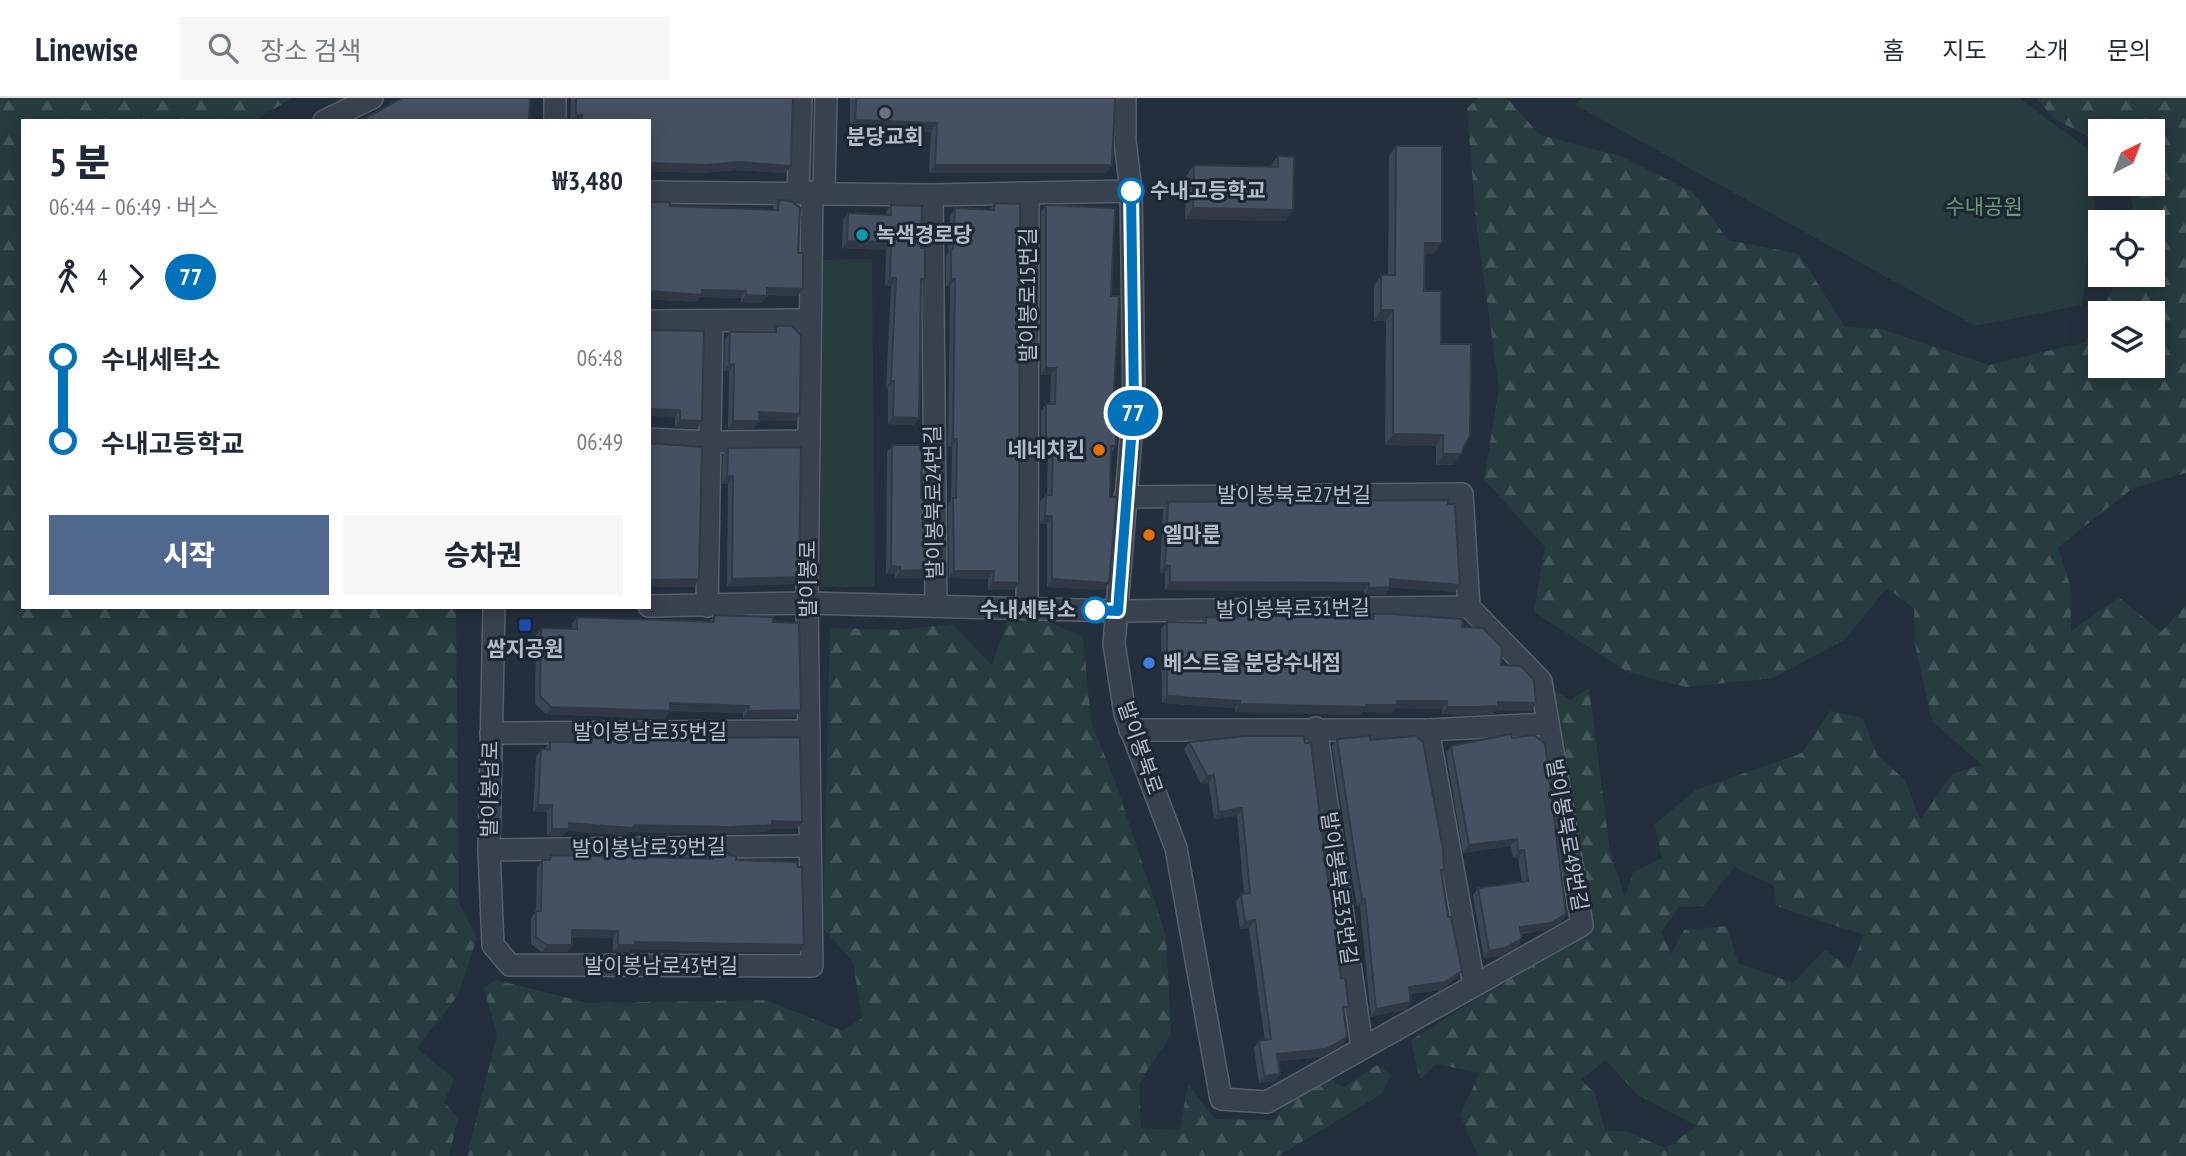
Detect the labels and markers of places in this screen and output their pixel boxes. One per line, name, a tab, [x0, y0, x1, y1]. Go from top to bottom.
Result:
marker: 분당교회	[877, 105, 893, 121]
place label: 분당교회	[846, 123, 924, 150]
place label: 수내고등학교	[1150, 177, 1266, 204]
marker: 수내고등학교	[1118, 178, 1144, 204]
place label: 녹색경로당	[876, 221, 973, 248]
marker: 녹색경로당	[854, 227, 870, 243]
place label: 네네치킨	[1008, 436, 1085, 463]
marker: 네네치킨	[1091, 442, 1107, 458]
place label: 엘마룬	[1163, 521, 1221, 548]
marker: 엘마룬	[1141, 527, 1157, 543]
place label: 수내세탁소	[979, 596, 1076, 623]
marker: 수내세탁소	[1082, 597, 1108, 623]
marker: 쌈지공원	[517, 617, 533, 633]
place label: 쌈지공원	[486, 635, 564, 662]
place label: 베스트올 분당수내점	[1163, 649, 1341, 676]
marker: 베스트올 분당수내점	[1141, 655, 1157, 671]

